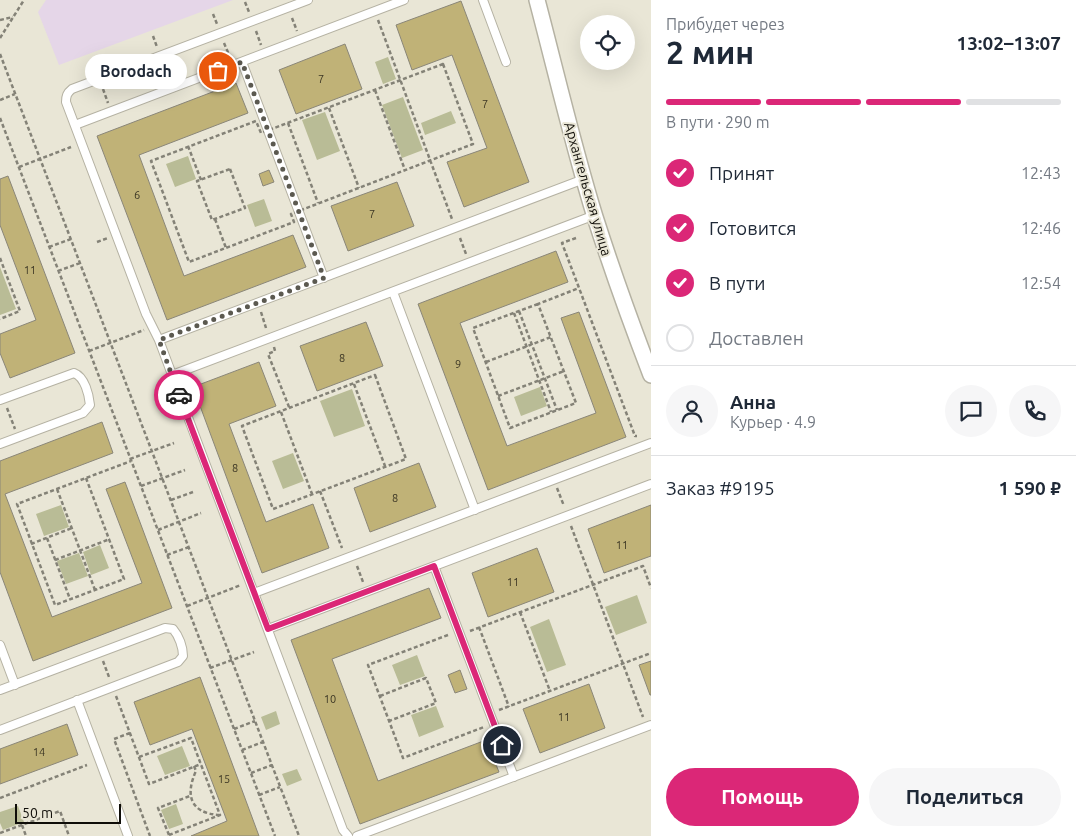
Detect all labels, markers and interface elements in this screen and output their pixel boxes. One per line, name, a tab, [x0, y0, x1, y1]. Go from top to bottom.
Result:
map controls	[580, 15, 635, 70]
button: locate	[580, 15, 635, 70]
text: Прибудет через	[666, 15, 785, 33]
text: 13:02–13:07	[956, 32, 1061, 54]
text: 2 мин	[666, 34, 754, 70]
pin	[197, 50, 239, 92]
callout: Borodach	[86, 54, 188, 88]
icon: bag	[204, 57, 232, 85]
text: Borodach	[100, 62, 172, 80]
house number: 7	[318, 73, 324, 85]
house number: 7	[482, 98, 488, 110]
text: В пути · 290 m	[666, 113, 769, 131]
street label: Архангельская улица	[561, 120, 615, 258]
icon: check	[666, 159, 694, 187]
text: Принят	[709, 162, 774, 184]
text: 12:43	[1021, 164, 1061, 182]
house number: 6	[134, 189, 140, 201]
house number: 7	[369, 208, 375, 220]
icon: check	[666, 214, 694, 242]
text: Готовится	[709, 217, 796, 239]
text: 12:46	[1021, 219, 1061, 237]
house number: 11	[24, 264, 36, 276]
icon: check	[666, 269, 694, 297]
text: В пути	[709, 272, 766, 294]
text: 12:54	[1021, 274, 1061, 292]
text: Доставлен	[709, 327, 804, 349]
house number: 8	[339, 352, 345, 364]
house number: 9	[455, 358, 461, 370]
courier	[154, 370, 204, 420]
icon: car	[165, 381, 193, 409]
button: person	[666, 385, 718, 437]
button: chat	[945, 385, 997, 437]
button: phone	[1009, 385, 1061, 437]
text: Анна	[730, 391, 776, 413]
text: Курьер · 4.9	[730, 413, 816, 431]
house number: 8	[232, 462, 238, 474]
text: Заказ #9195	[666, 477, 775, 499]
text: 1 590 ₽	[998, 477, 1061, 499]
house number: 8	[392, 492, 398, 504]
house number: 11	[616, 539, 628, 551]
house number: 11	[507, 576, 519, 588]
house number: 10	[324, 693, 336, 705]
house number: 11	[558, 711, 570, 723]
pin	[481, 724, 523, 766]
icon: home	[488, 731, 516, 759]
house number: 14	[33, 746, 45, 758]
button: Помощь	[666, 768, 859, 826]
button: Поделиться	[869, 768, 1061, 826]
house number: 15	[218, 773, 230, 785]
scale bar	[15, 801, 121, 824]
text: 50 m	[22, 805, 53, 821]

